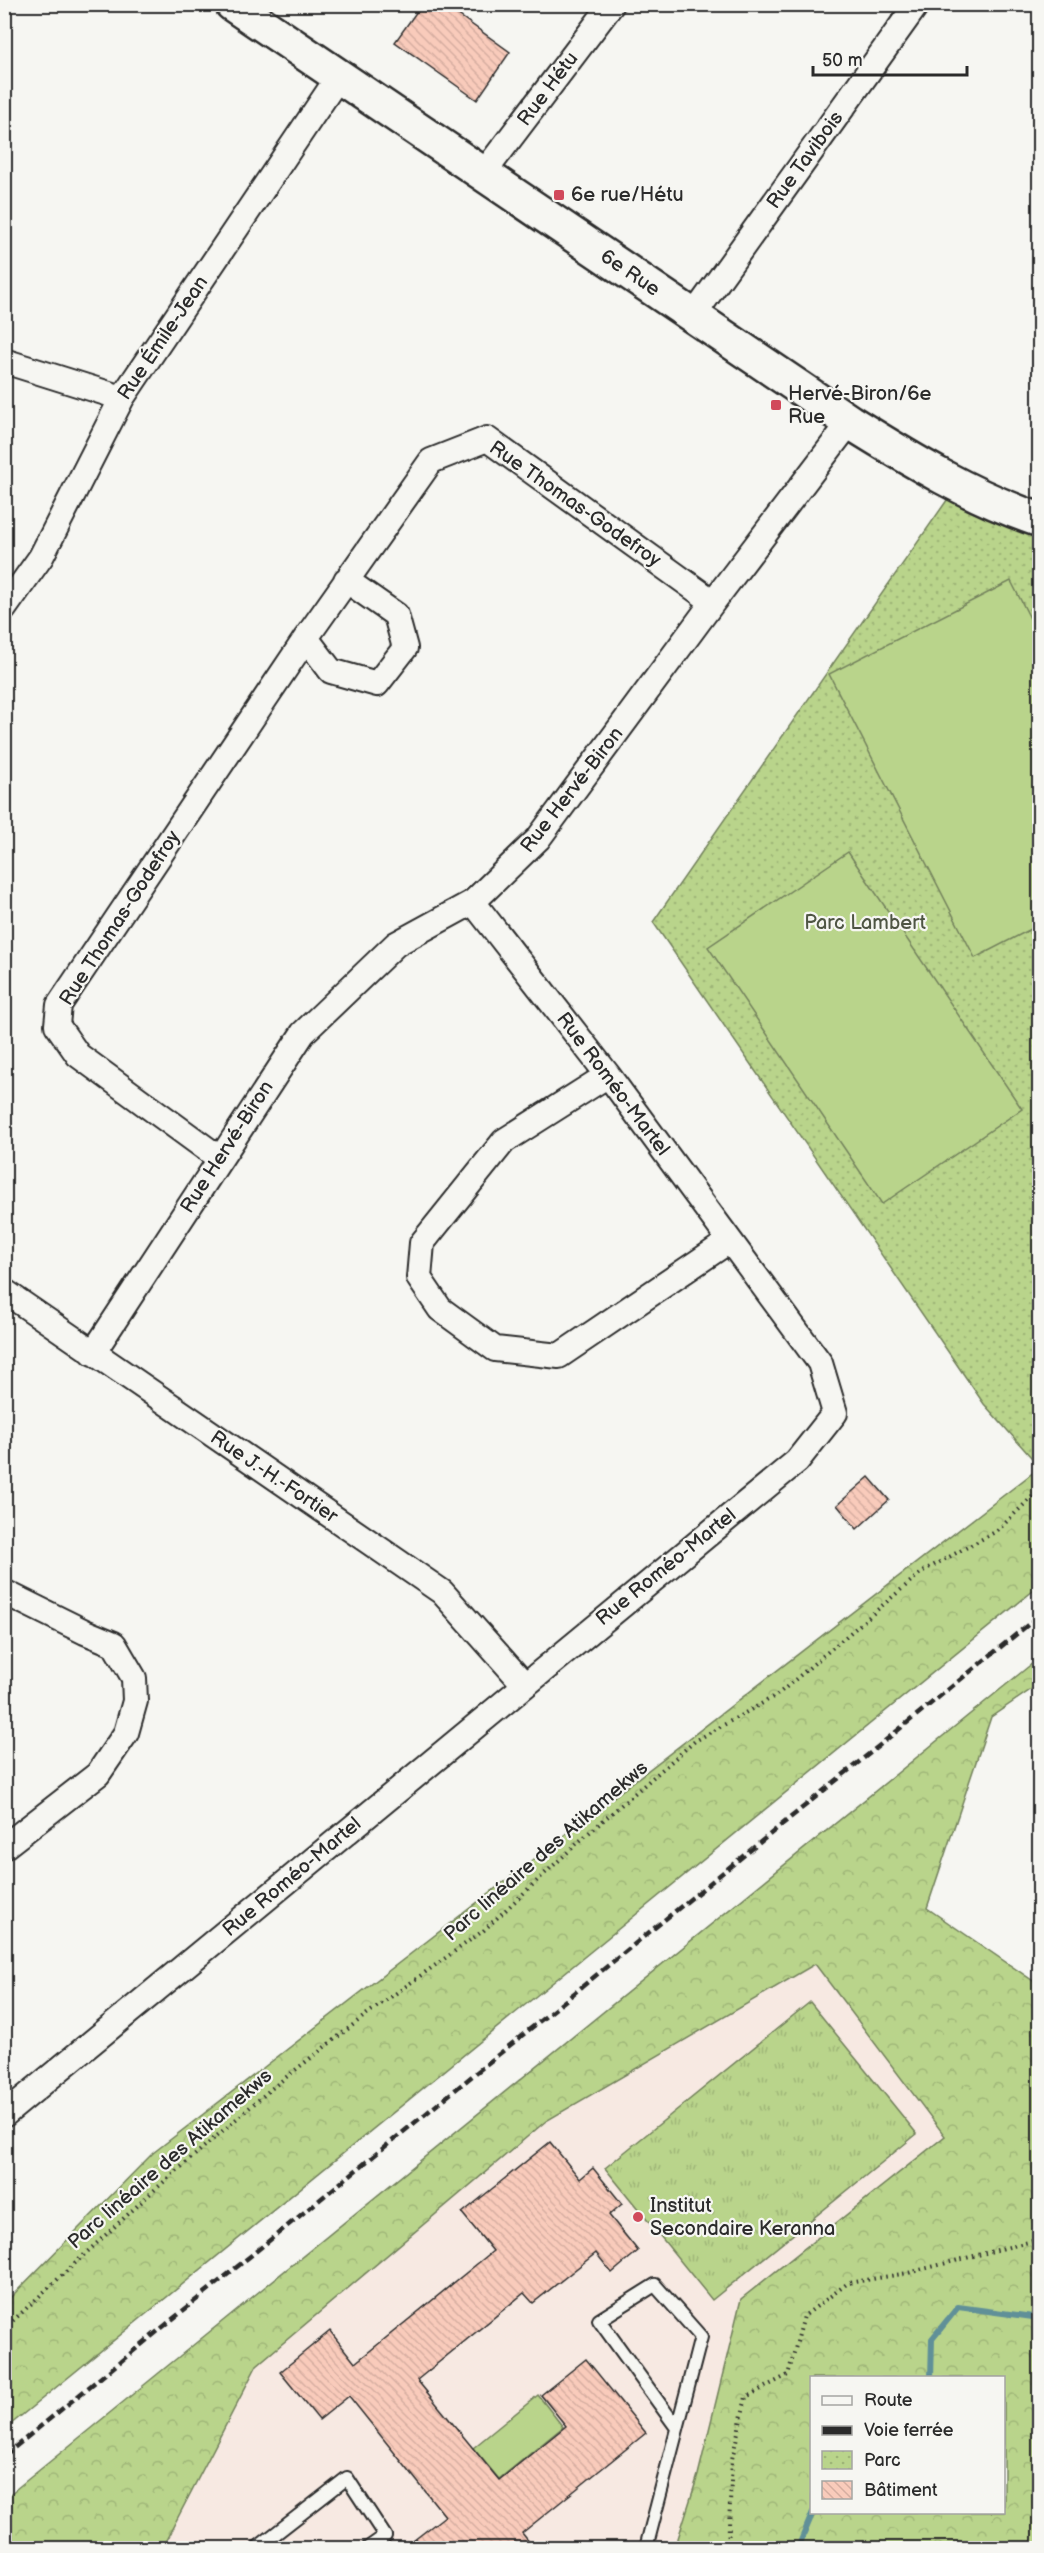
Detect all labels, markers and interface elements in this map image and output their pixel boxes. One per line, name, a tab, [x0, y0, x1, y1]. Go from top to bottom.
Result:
scale bar	[813, 39, 968, 77]
street label: Rue Hétu	[512, 47, 584, 131]
text: 50 m	[822, 50, 863, 71]
street label: Rue Tavibois	[762, 106, 848, 213]
place label: 6e rue/Hétu	[571, 183, 684, 207]
marker: 6e rue/Hétu	[552, 188, 566, 202]
street label: 6e Rue	[596, 244, 664, 302]
street label: Rue Émile-Jean	[112, 271, 213, 405]
place label: Hervé-Biron/6e Rue	[788, 382, 932, 429]
marker: Hervé-Biron/6e Rue	[769, 398, 783, 412]
street label: Rue Thomas-Godefroy	[485, 436, 665, 572]
street label: Rue Hervé-Biron	[515, 722, 629, 858]
street label: Rue Thomas-Godefroy	[54, 826, 186, 1010]
park label: Parc Lambert	[804, 911, 926, 935]
street label: Rue Roméo-Martel	[551, 1008, 675, 1160]
street label: Rue Hervé-Biron	[175, 1076, 279, 1218]
street label: Rue J.-H.-Fortier	[206, 1426, 343, 1529]
street label: Rue Roméo-Martel	[591, 1503, 741, 1631]
street label: Parc linéaire des Atikamekws	[439, 1756, 653, 1946]
street label: Rue Roméo-Martel	[218, 1812, 366, 1942]
street label: Parc linéaire des Atikamekws	[63, 2064, 277, 2254]
place label: Institut Secondaire Keranna	[650, 2194, 835, 2241]
marker: Institut Secondaire Keranna	[631, 2210, 645, 2224]
legend	[810, 2376, 1005, 2514]
text: Route	[864, 2390, 913, 2411]
text: Voie ferrée	[864, 2420, 954, 2441]
text: Parc	[864, 2450, 901, 2471]
text: Bâtiment	[864, 2480, 938, 2501]

